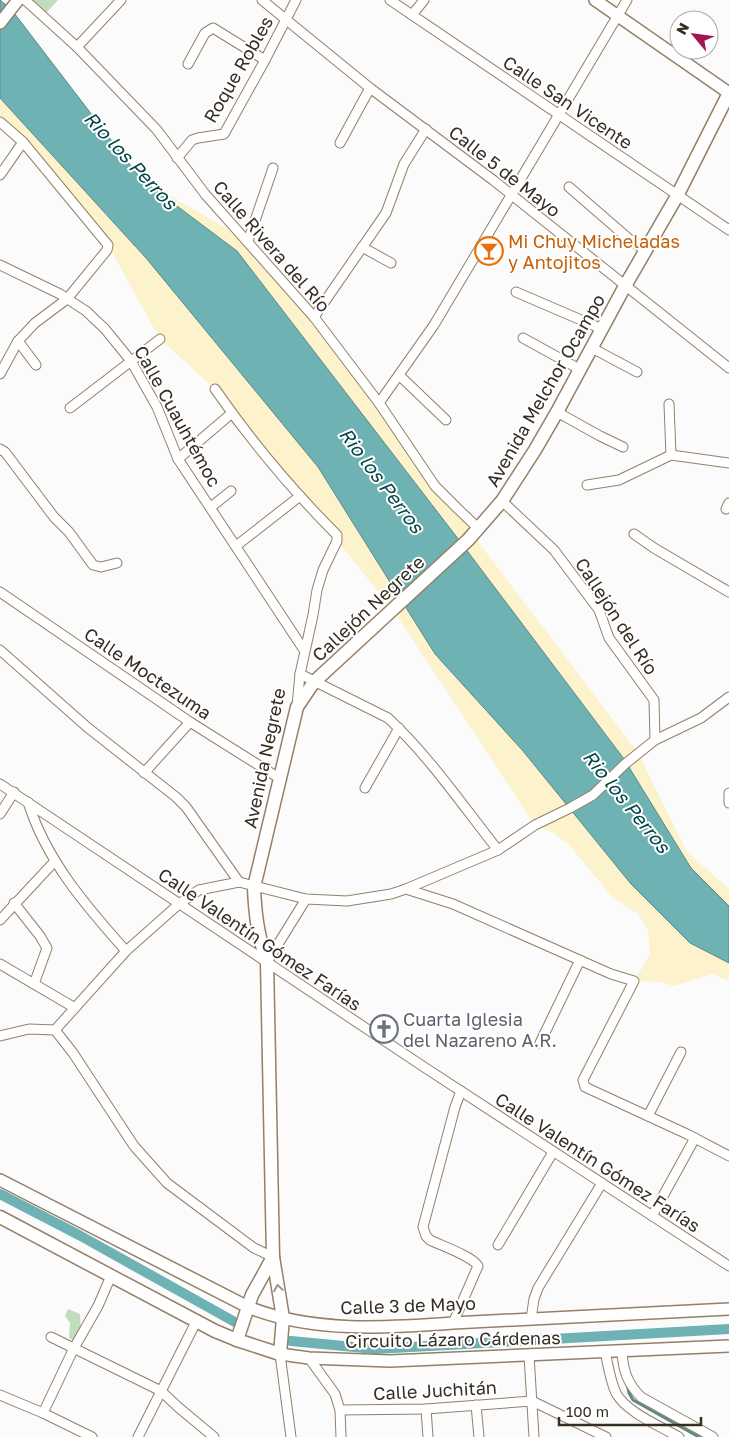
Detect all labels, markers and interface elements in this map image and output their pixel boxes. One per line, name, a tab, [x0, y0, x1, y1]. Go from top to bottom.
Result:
north arrow	[669, 10, 719, 60]
street label: Roque Robles	[199, 12, 277, 126]
text: N	[672, 20, 692, 37]
street label: Calle San Vicente	[499, 50, 637, 154]
water label: Rio los Perros	[80, 106, 183, 214]
street label: Calle 5 de Mayo	[445, 121, 565, 221]
street label: Calle Rivera del Río	[209, 176, 335, 316]
place label: Mi Chuy Micheladas y Antojitos	[508, 230, 680, 273]
bar icon: Mi Chuy Micheladas y Antojitos	[474, 236, 504, 266]
street label: Avenida Melchor Ocampo	[481, 290, 609, 490]
street label: Calle Cuauhtémoc	[130, 342, 226, 491]
water label: Rio los Perros	[335, 423, 430, 538]
street label: Callejón Negrete	[307, 550, 429, 666]
street label: Callejón del Río	[571, 553, 663, 679]
street label: Calle Moctezuma	[80, 622, 216, 724]
street label: Avenida Negrete	[238, 686, 290, 830]
water label: Rio los Perros	[579, 745, 676, 858]
street label: Calle Valentín Gómez Farías	[154, 863, 366, 1015]
place label: Cuarta Iglesia del Nazareno A.R.	[403, 1008, 557, 1051]
church icon: Cuarta Iglesia del Nazareno A.R.	[369, 1014, 399, 1044]
street label: Calle Valentín Gómez Farías	[491, 1087, 705, 1237]
one-way arrow	[273, 1284, 284, 1292]
street label: Calle 3 de Mayo	[340, 1292, 476, 1318]
street label: Circuito Lázaro Cárdenas	[345, 1326, 561, 1352]
street label: Calle Juchitán	[373, 1376, 497, 1404]
scale bar	[559, 1394, 702, 1426]
text: 100 m	[566, 1402, 609, 1420]

